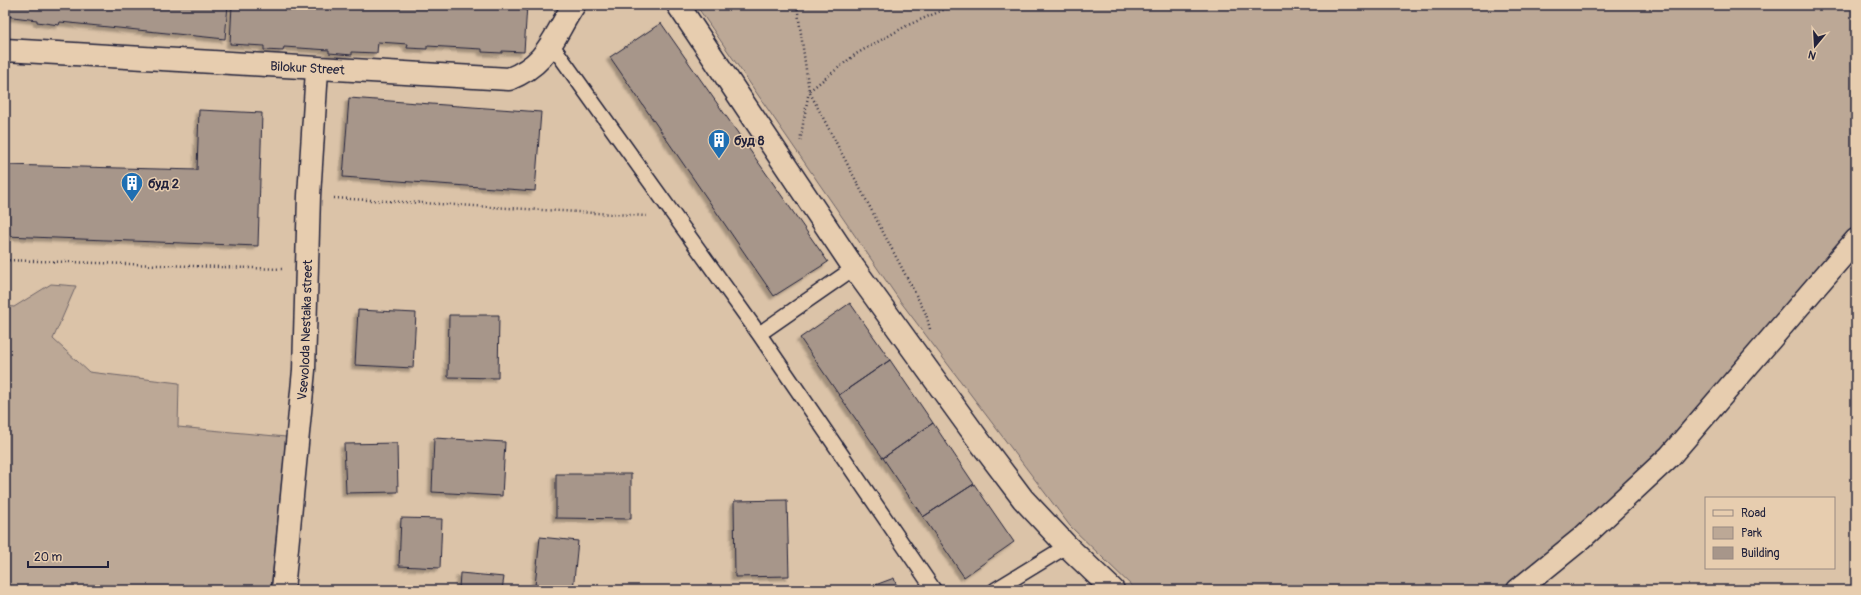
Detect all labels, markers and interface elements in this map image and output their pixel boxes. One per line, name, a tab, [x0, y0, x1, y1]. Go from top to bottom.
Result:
north arrow	[1795, 26, 1835, 66]
text: N	[1806, 48, 1818, 62]
street label: Bilokur Street	[270, 58, 346, 79]
building icon: буд 8	[706, 127, 732, 160]
place label: буд 8	[734, 133, 765, 149]
building icon: буд 2	[119, 170, 145, 203]
place label: буд 2	[148, 176, 179, 192]
street label: Vsevoloda Nestaika street	[294, 259, 316, 401]
legend	[1705, 497, 1835, 569]
text: Road	[1741, 506, 1766, 521]
text: Park	[1741, 526, 1762, 541]
scale bar	[28, 543, 108, 569]
text: Building	[1741, 546, 1780, 561]
text: 20 m	[34, 550, 63, 565]

